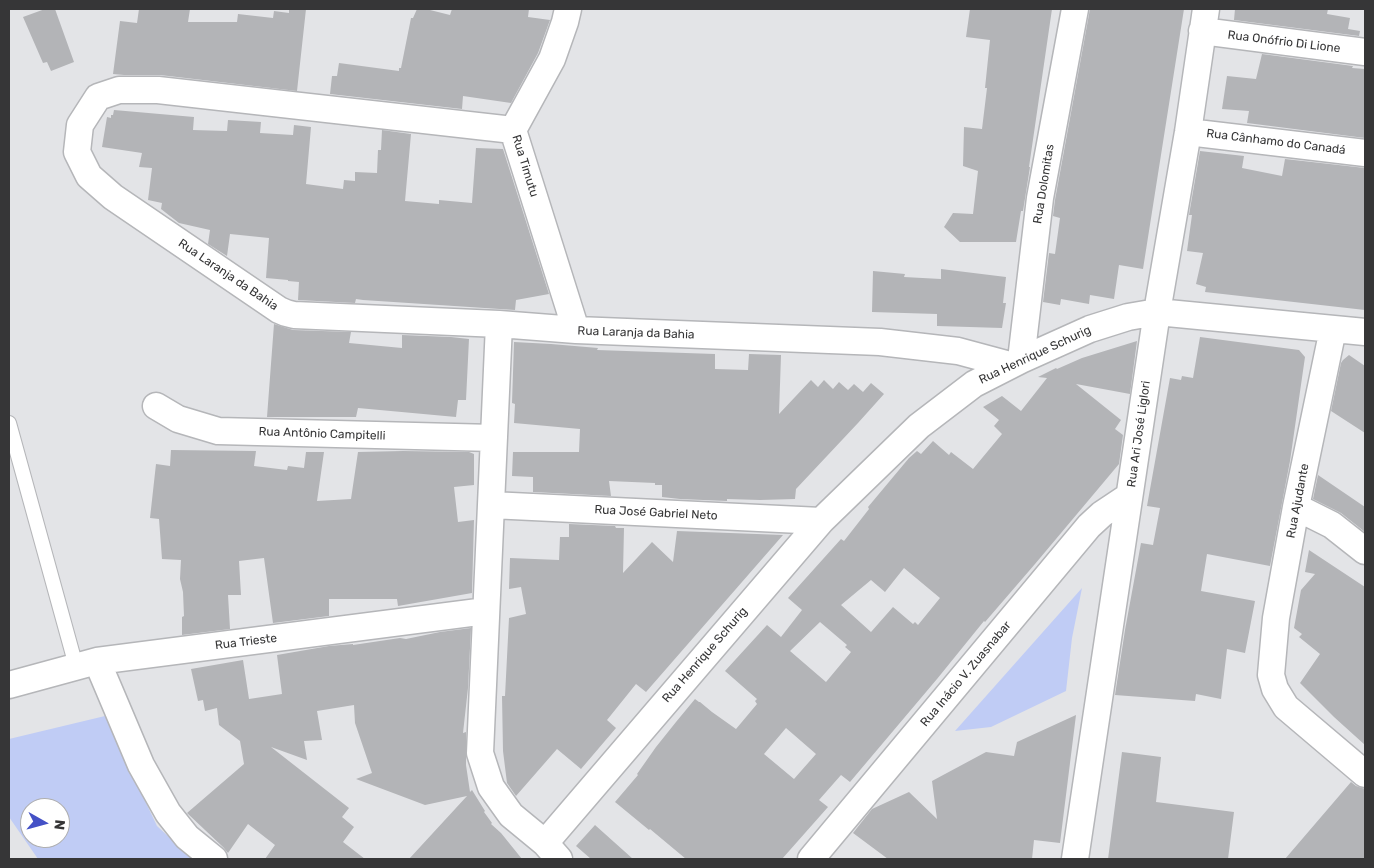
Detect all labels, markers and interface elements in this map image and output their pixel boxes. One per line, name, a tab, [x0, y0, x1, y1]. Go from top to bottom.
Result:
street label: Rua Onófrio Di Lione	[1227, 28, 1341, 56]
street label: Rua Cânhamo do Canadá	[1206, 126, 1346, 158]
street label: Rua Timutu	[509, 133, 541, 199]
street label: Rua Dolomitas	[1031, 143, 1057, 225]
street label: Rua Laranja da Bahia	[175, 236, 281, 314]
street label: Rua Henrique Schurig	[977, 323, 1093, 387]
street label: Rua Laranja da Bahia	[577, 324, 695, 342]
street label: Rua Ari José Liglori	[1124, 380, 1154, 488]
street label: Rua Antônio Campitelli	[258, 425, 386, 443]
street label: Rua Ajudante	[1284, 462, 1312, 540]
street label: Rua José Gabriel Neto	[594, 503, 718, 523]
street label: Rua Henrique Schurig	[660, 604, 750, 706]
street label: Rua Inácio V. Zuasnabar	[918, 618, 1014, 730]
street label: Rua Trieste	[214, 631, 278, 653]
north arrow	[20, 798, 70, 848]
text: N	[50, 819, 68, 831]

